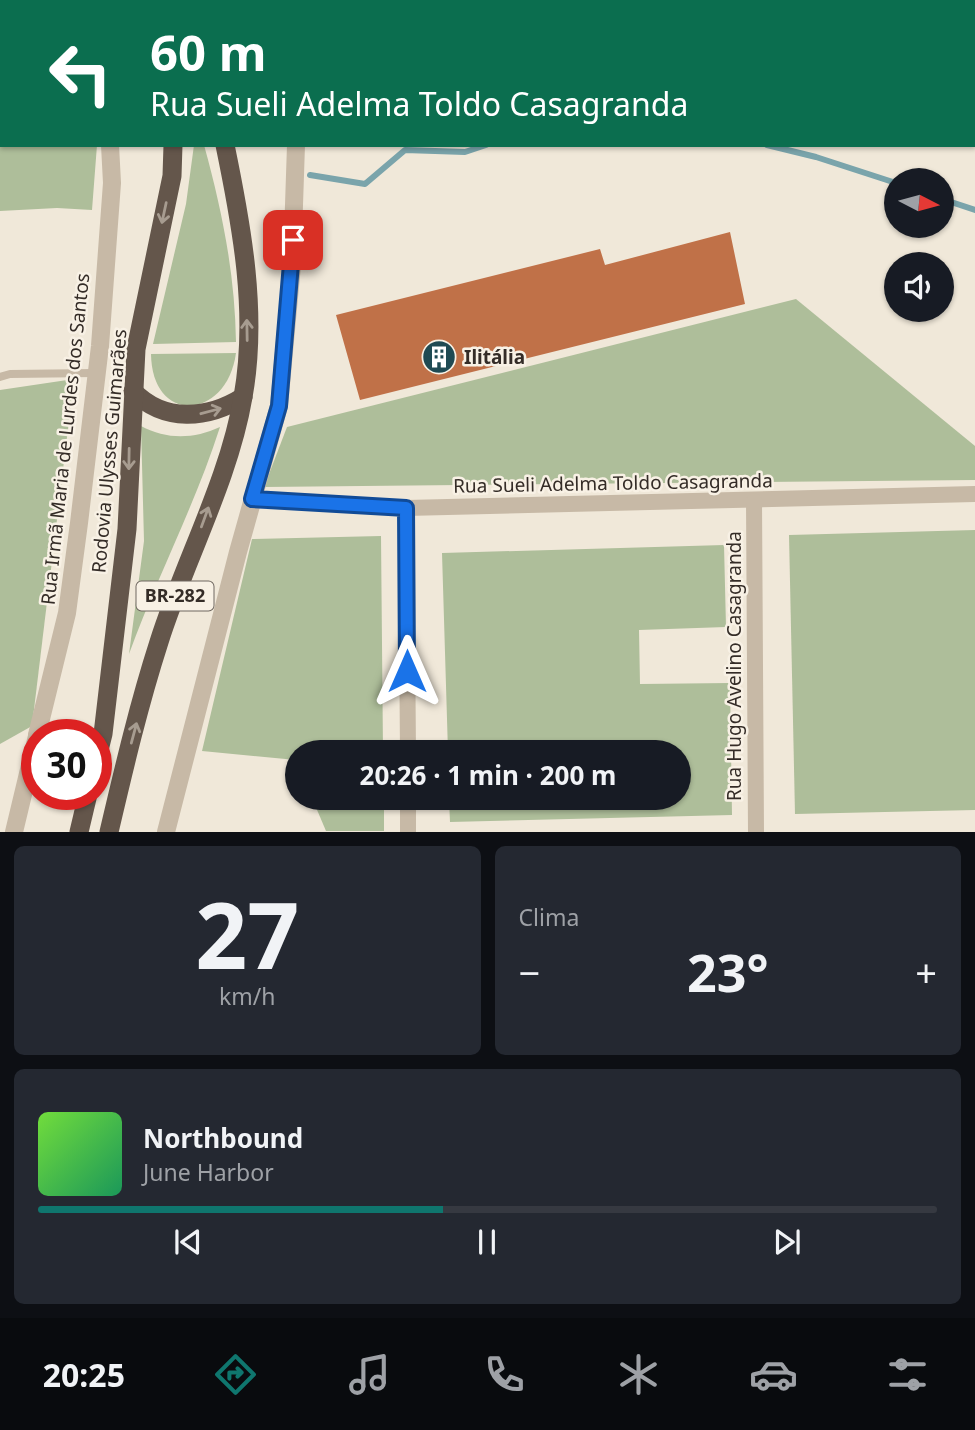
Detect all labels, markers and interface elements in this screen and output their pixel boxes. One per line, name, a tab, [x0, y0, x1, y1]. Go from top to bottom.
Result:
text: 60 m	[150, 19, 267, 85]
icon: left	[35, 28, 126, 119]
text: Rua Sueli Adelma Toldo Casagranda	[150, 82, 688, 125]
north arrow	[884, 168, 954, 238]
map controls	[884, 168, 954, 322]
one-way arrow	[156, 201, 170, 224]
pin	[263, 210, 323, 270]
icon: arrive	[274, 221, 312, 259]
button: sound	[884, 252, 954, 322]
street label: Rua Irmã Maria de Lurdes dos Santos	[35, 272, 95, 606]
one-way arrow	[241, 319, 254, 342]
street label: Rodovia Ulysses Guimarães	[85, 328, 133, 574]
building icon: Ilitália	[420, 338, 458, 376]
place label: Ilitália	[464, 344, 525, 370]
one-way arrow	[199, 404, 221, 417]
one-way arrow	[122, 447, 136, 470]
street label: Rua Sueli Adelma Toldo Casagranda	[453, 467, 773, 499]
one-way arrow	[199, 506, 212, 528]
street label: Rua Hugo Avelino Casagranda	[721, 531, 747, 801]
road number: BR-282	[136, 582, 214, 610]
position arrow	[370, 634, 444, 708]
speed limit sign: 30	[21, 719, 112, 810]
one-way arrow	[128, 722, 141, 744]
text: 20:26 · 1 min · 200 m	[360, 757, 616, 793]
text: 27	[195, 872, 299, 996]
text: Clima	[519, 901, 579, 933]
text: 23°	[687, 936, 769, 1007]
text: −	[519, 946, 540, 998]
text: +	[915, 946, 937, 998]
text: km/h	[219, 980, 276, 1012]
text: Northbound	[143, 1120, 303, 1156]
text: June Harbor	[143, 1156, 274, 1188]
icon: previous	[169, 1223, 207, 1261]
icon: pause	[468, 1223, 506, 1261]
icon: next	[768, 1223, 806, 1261]
icon: directions	[211, 1350, 260, 1399]
icon: music	[345, 1350, 394, 1399]
icon: phone	[480, 1350, 529, 1399]
icon: climate	[614, 1350, 663, 1399]
icon: car	[749, 1350, 798, 1399]
icon: filters	[883, 1350, 932, 1399]
text: 20:25	[43, 1353, 125, 1396]

